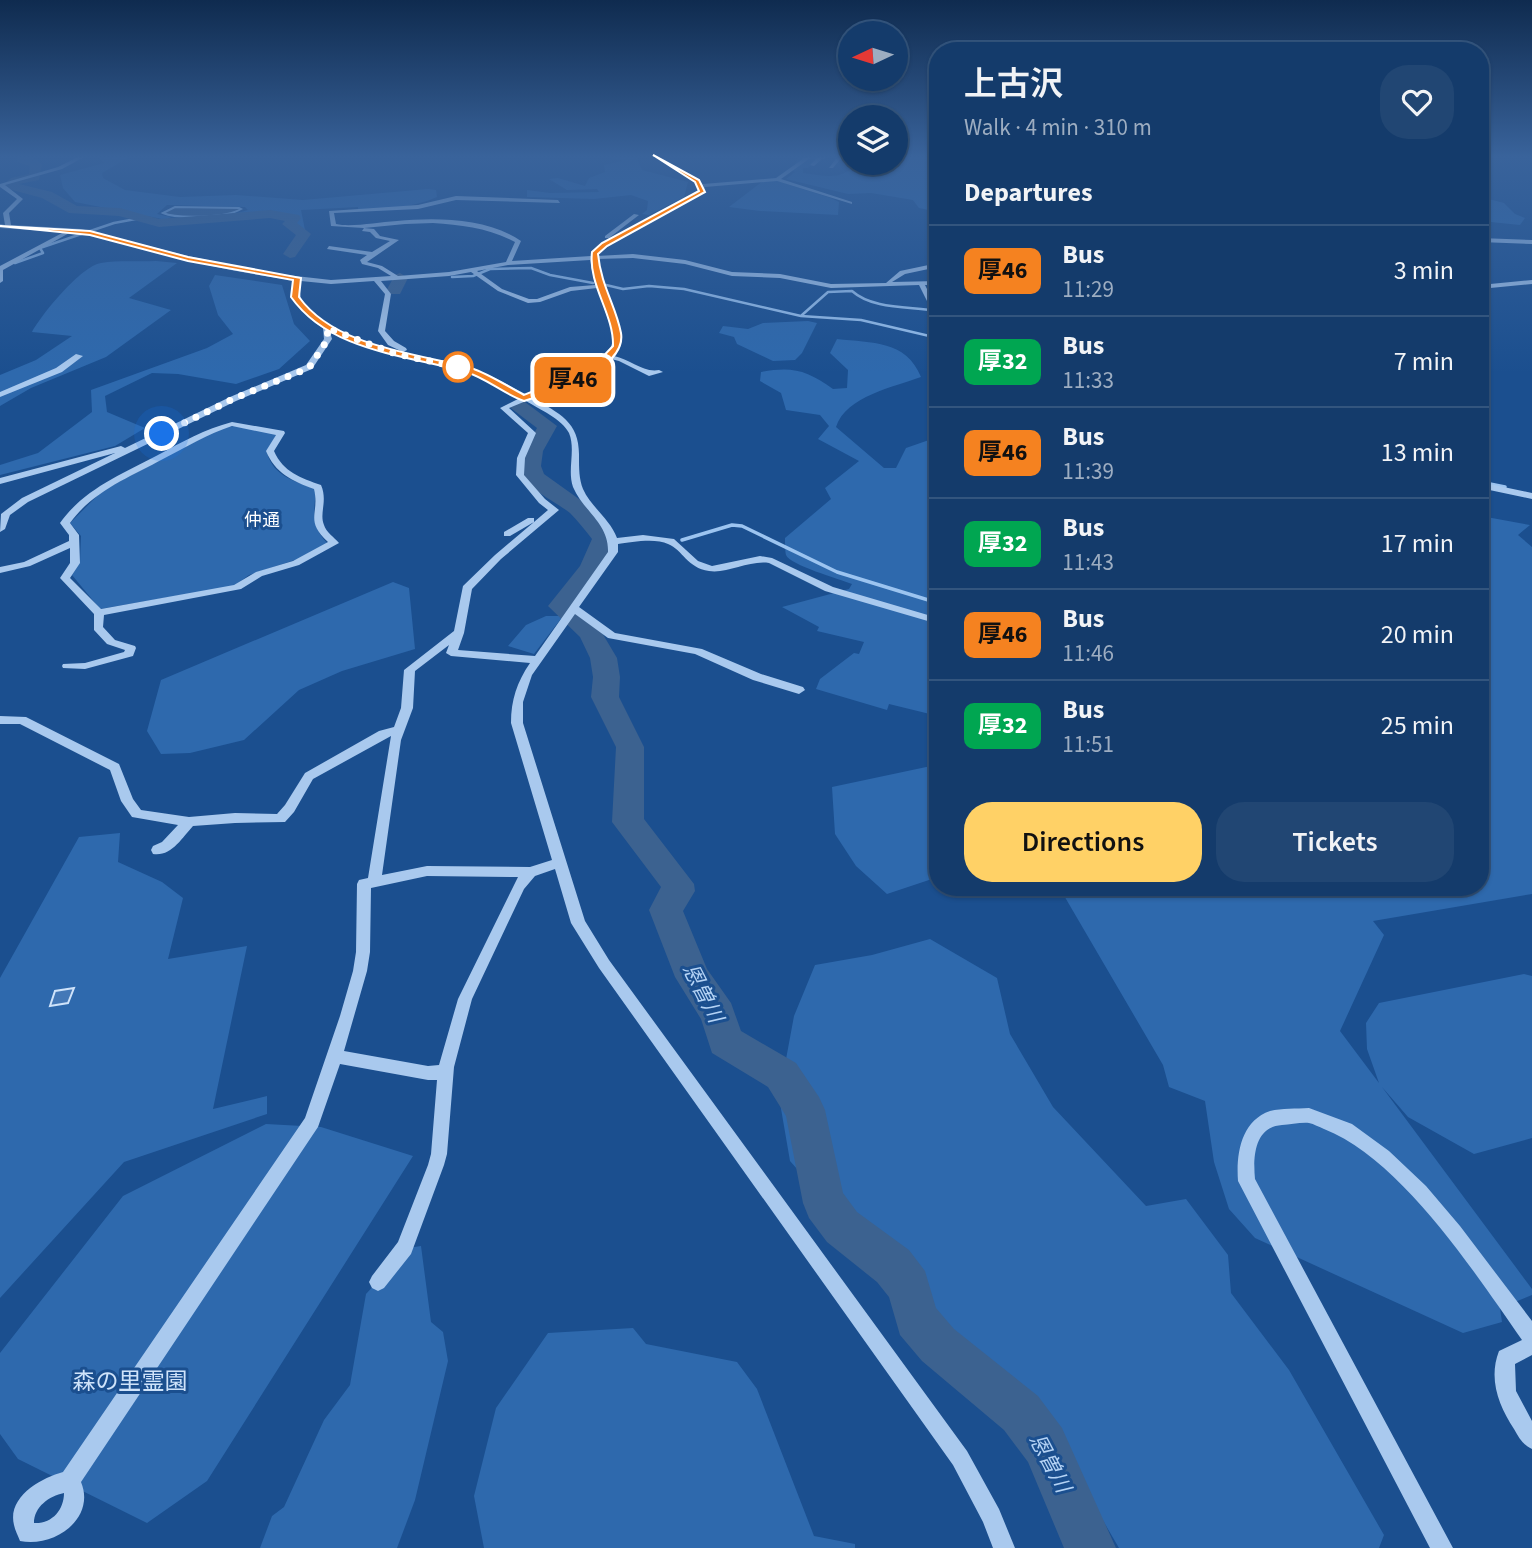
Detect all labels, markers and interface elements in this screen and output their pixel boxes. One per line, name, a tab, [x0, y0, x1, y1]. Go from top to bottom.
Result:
north arrow	[838, 21, 908, 91]
map controls	[838, 21, 908, 175]
text: 上古沢	[964, 61, 1063, 108]
button: heart	[1380, 65, 1454, 139]
button: layers	[838, 105, 908, 175]
text: Walk · 4 min · 310 m	[964, 111, 1152, 144]
text: Departures	[964, 174, 1092, 211]
text: Bus	[1062, 236, 1104, 273]
text: 3 min	[1394, 252, 1454, 289]
text: 厚46	[978, 253, 1027, 288]
text: 11:29	[1062, 273, 1114, 306]
text: Bus	[1062, 327, 1104, 364]
text: 7 min	[1394, 343, 1454, 380]
text: 厚32	[978, 344, 1027, 379]
unlabelled marker	[443, 352, 473, 382]
line badge: 厚46	[533, 357, 613, 403]
text: 厚46	[548, 362, 598, 397]
text: 11:33	[1062, 364, 1114, 397]
your location	[144, 416, 179, 451]
text: Bus	[1062, 418, 1104, 455]
text: 13 min	[1381, 434, 1454, 471]
text: 厚46	[978, 435, 1027, 470]
text: 11:39	[1062, 455, 1114, 488]
district label: 仲通	[244, 508, 280, 533]
text: Bus	[1062, 509, 1104, 546]
text: 17 min	[1381, 525, 1454, 562]
text: 厚32	[978, 526, 1027, 561]
text: 11:43	[1062, 546, 1114, 579]
text: Bus	[1062, 600, 1104, 637]
text: 20 min	[1381, 616, 1454, 653]
text: 厚46	[978, 617, 1027, 652]
text: 11:46	[1062, 637, 1114, 670]
text: Bus	[1062, 691, 1104, 728]
text: 25 min	[1381, 707, 1454, 744]
text: 厚32	[978, 708, 1027, 743]
text: 11:51	[1062, 728, 1114, 761]
button: Directions	[964, 802, 1202, 882]
button: Tickets	[1216, 802, 1454, 882]
water label: 恩曽川	[675, 958, 732, 1030]
park label: 森の里霊園	[73, 1365, 188, 1398]
water label: 恩曽川	[1022, 1428, 1079, 1500]

